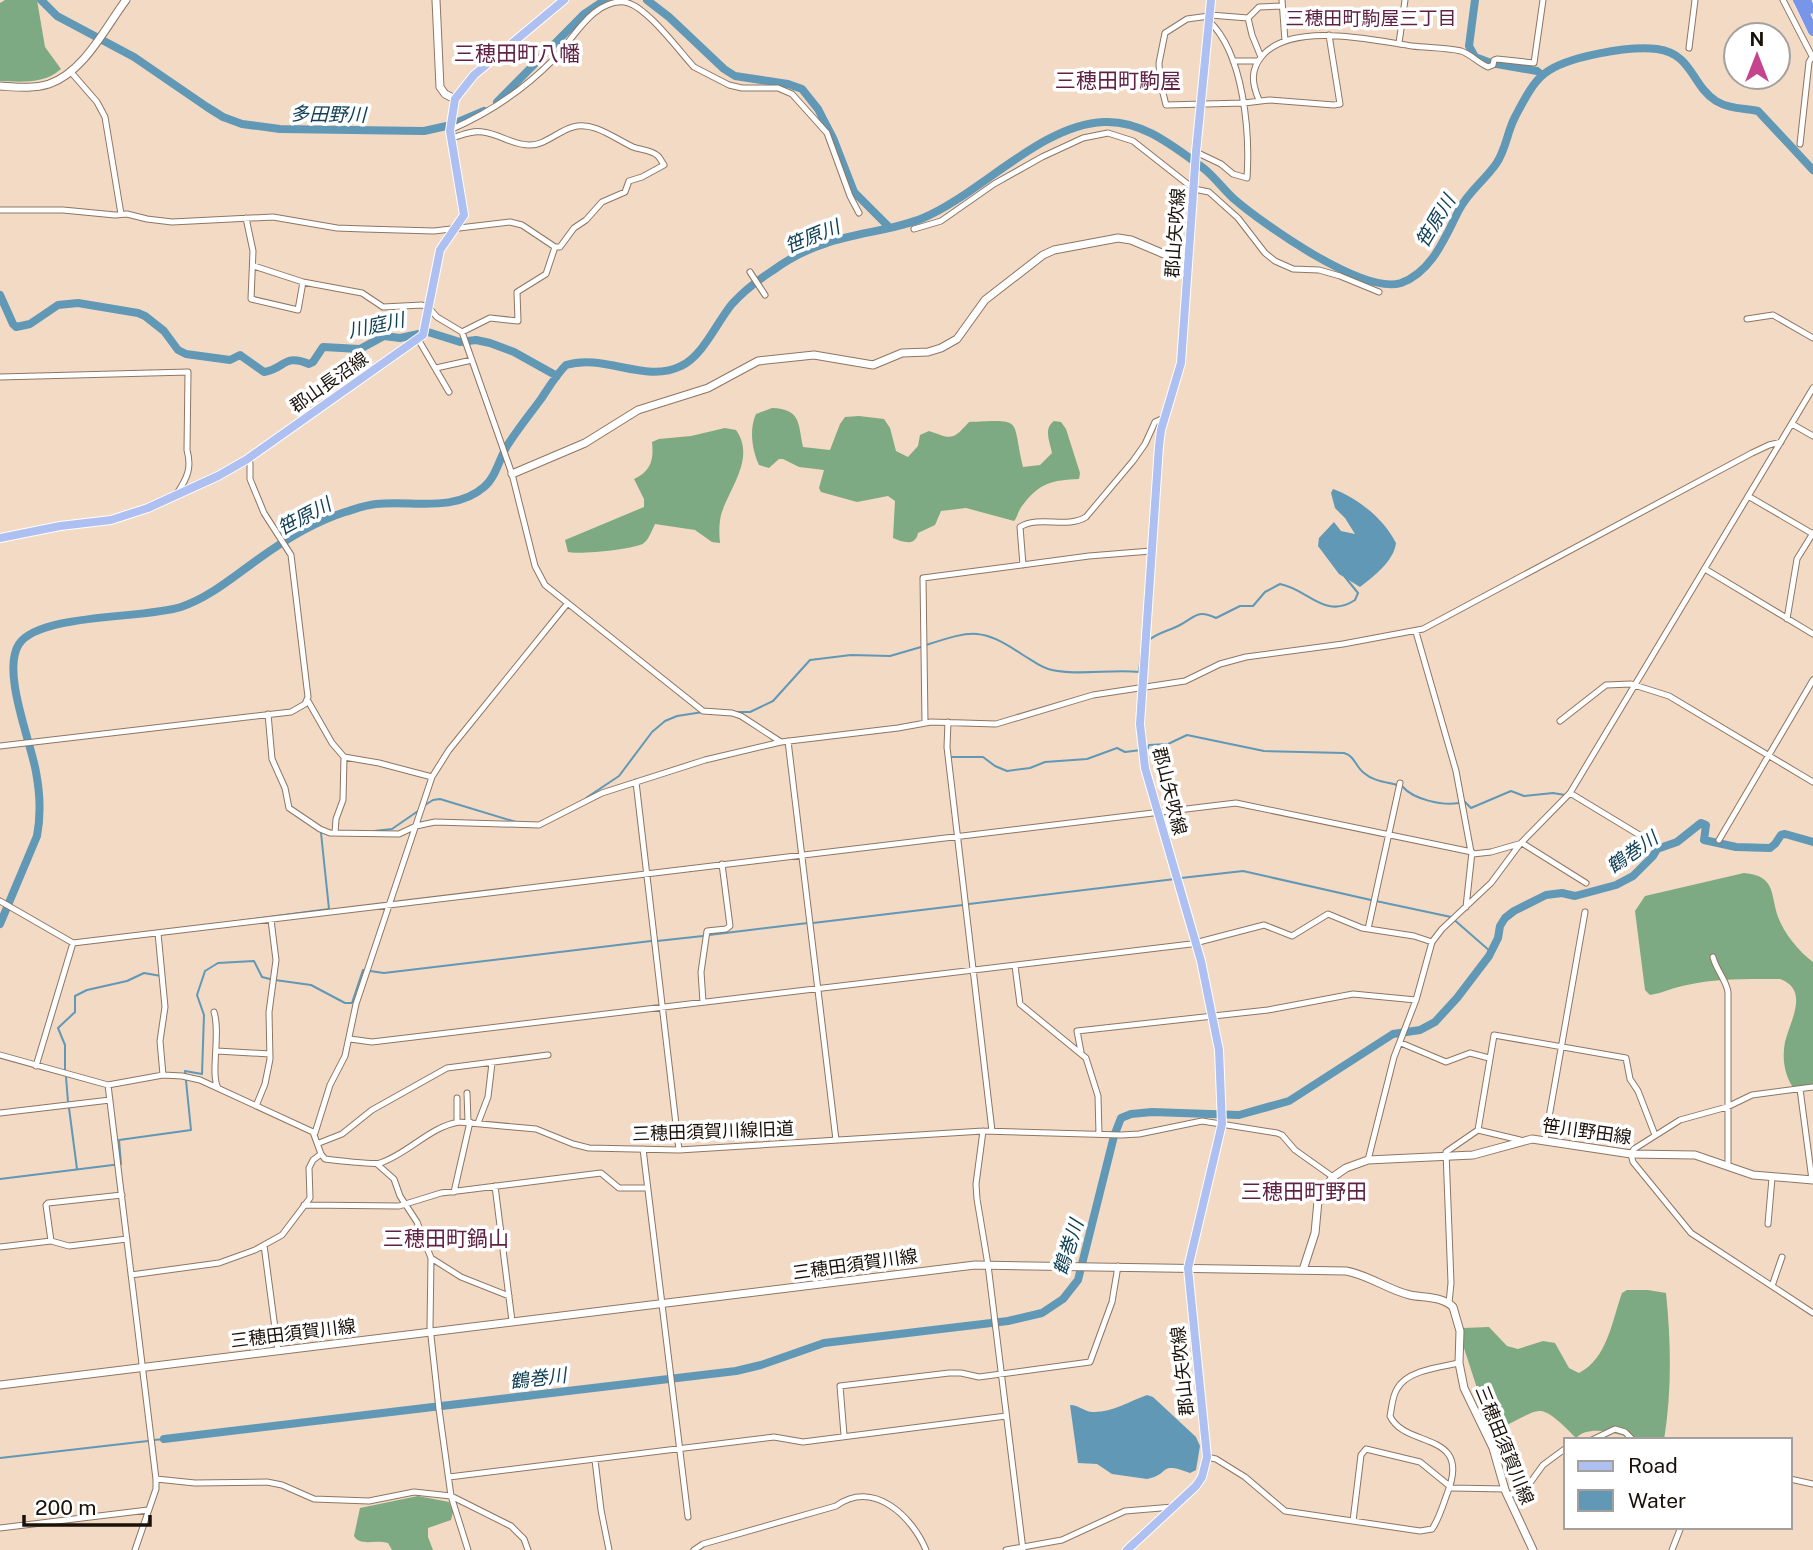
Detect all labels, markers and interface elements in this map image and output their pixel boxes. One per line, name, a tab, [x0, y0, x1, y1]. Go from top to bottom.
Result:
district label: 三穂田町駒屋三丁目	[1285, 7, 1457, 29]
north arrow	[1722, 21, 1792, 91]
text: N	[1750, 28, 1764, 50]
district label: 三穂田町八幡	[454, 41, 580, 66]
district label: 三穂田町駒屋	[1055, 68, 1181, 93]
water label: 多田野川	[290, 102, 368, 126]
street label: 郡山矢吹線	[1161, 187, 1189, 279]
water label: 笹原川	[1411, 189, 1460, 251]
water label: 笹原川	[781, 214, 844, 257]
water label: 川庭川	[346, 308, 408, 342]
street label: 郡山長沼線	[286, 348, 372, 416]
water label: 笹原川	[274, 492, 336, 539]
street label: 郡山矢吹線	[1149, 745, 1191, 837]
water label: 鶴巻川	[1602, 825, 1663, 877]
street label: 笹川野田線	[1541, 1114, 1633, 1148]
street label: 三穂田須賀川線旧道	[632, 1118, 794, 1144]
district label: 三穂田町野田	[1241, 1179, 1367, 1204]
water label: 鶴巻川	[1049, 1215, 1088, 1278]
district label: 三穂田町鍋山	[383, 1226, 509, 1251]
street label: 三穂田須賀川線	[791, 1245, 919, 1283]
street label: 三穂田須賀川線	[229, 1315, 357, 1351]
street label: 郡山矢吹線	[1167, 1325, 1197, 1417]
water label: 鶴巻川	[508, 1363, 570, 1392]
street label: 三穂田須賀川線	[1472, 1383, 1538, 1507]
legend	[1564, 1438, 1792, 1529]
text: Road	[1628, 1453, 1678, 1478]
scale bar	[24, 1484, 150, 1528]
text: Water	[1628, 1488, 1686, 1513]
text: 200 m	[35, 1495, 96, 1520]

